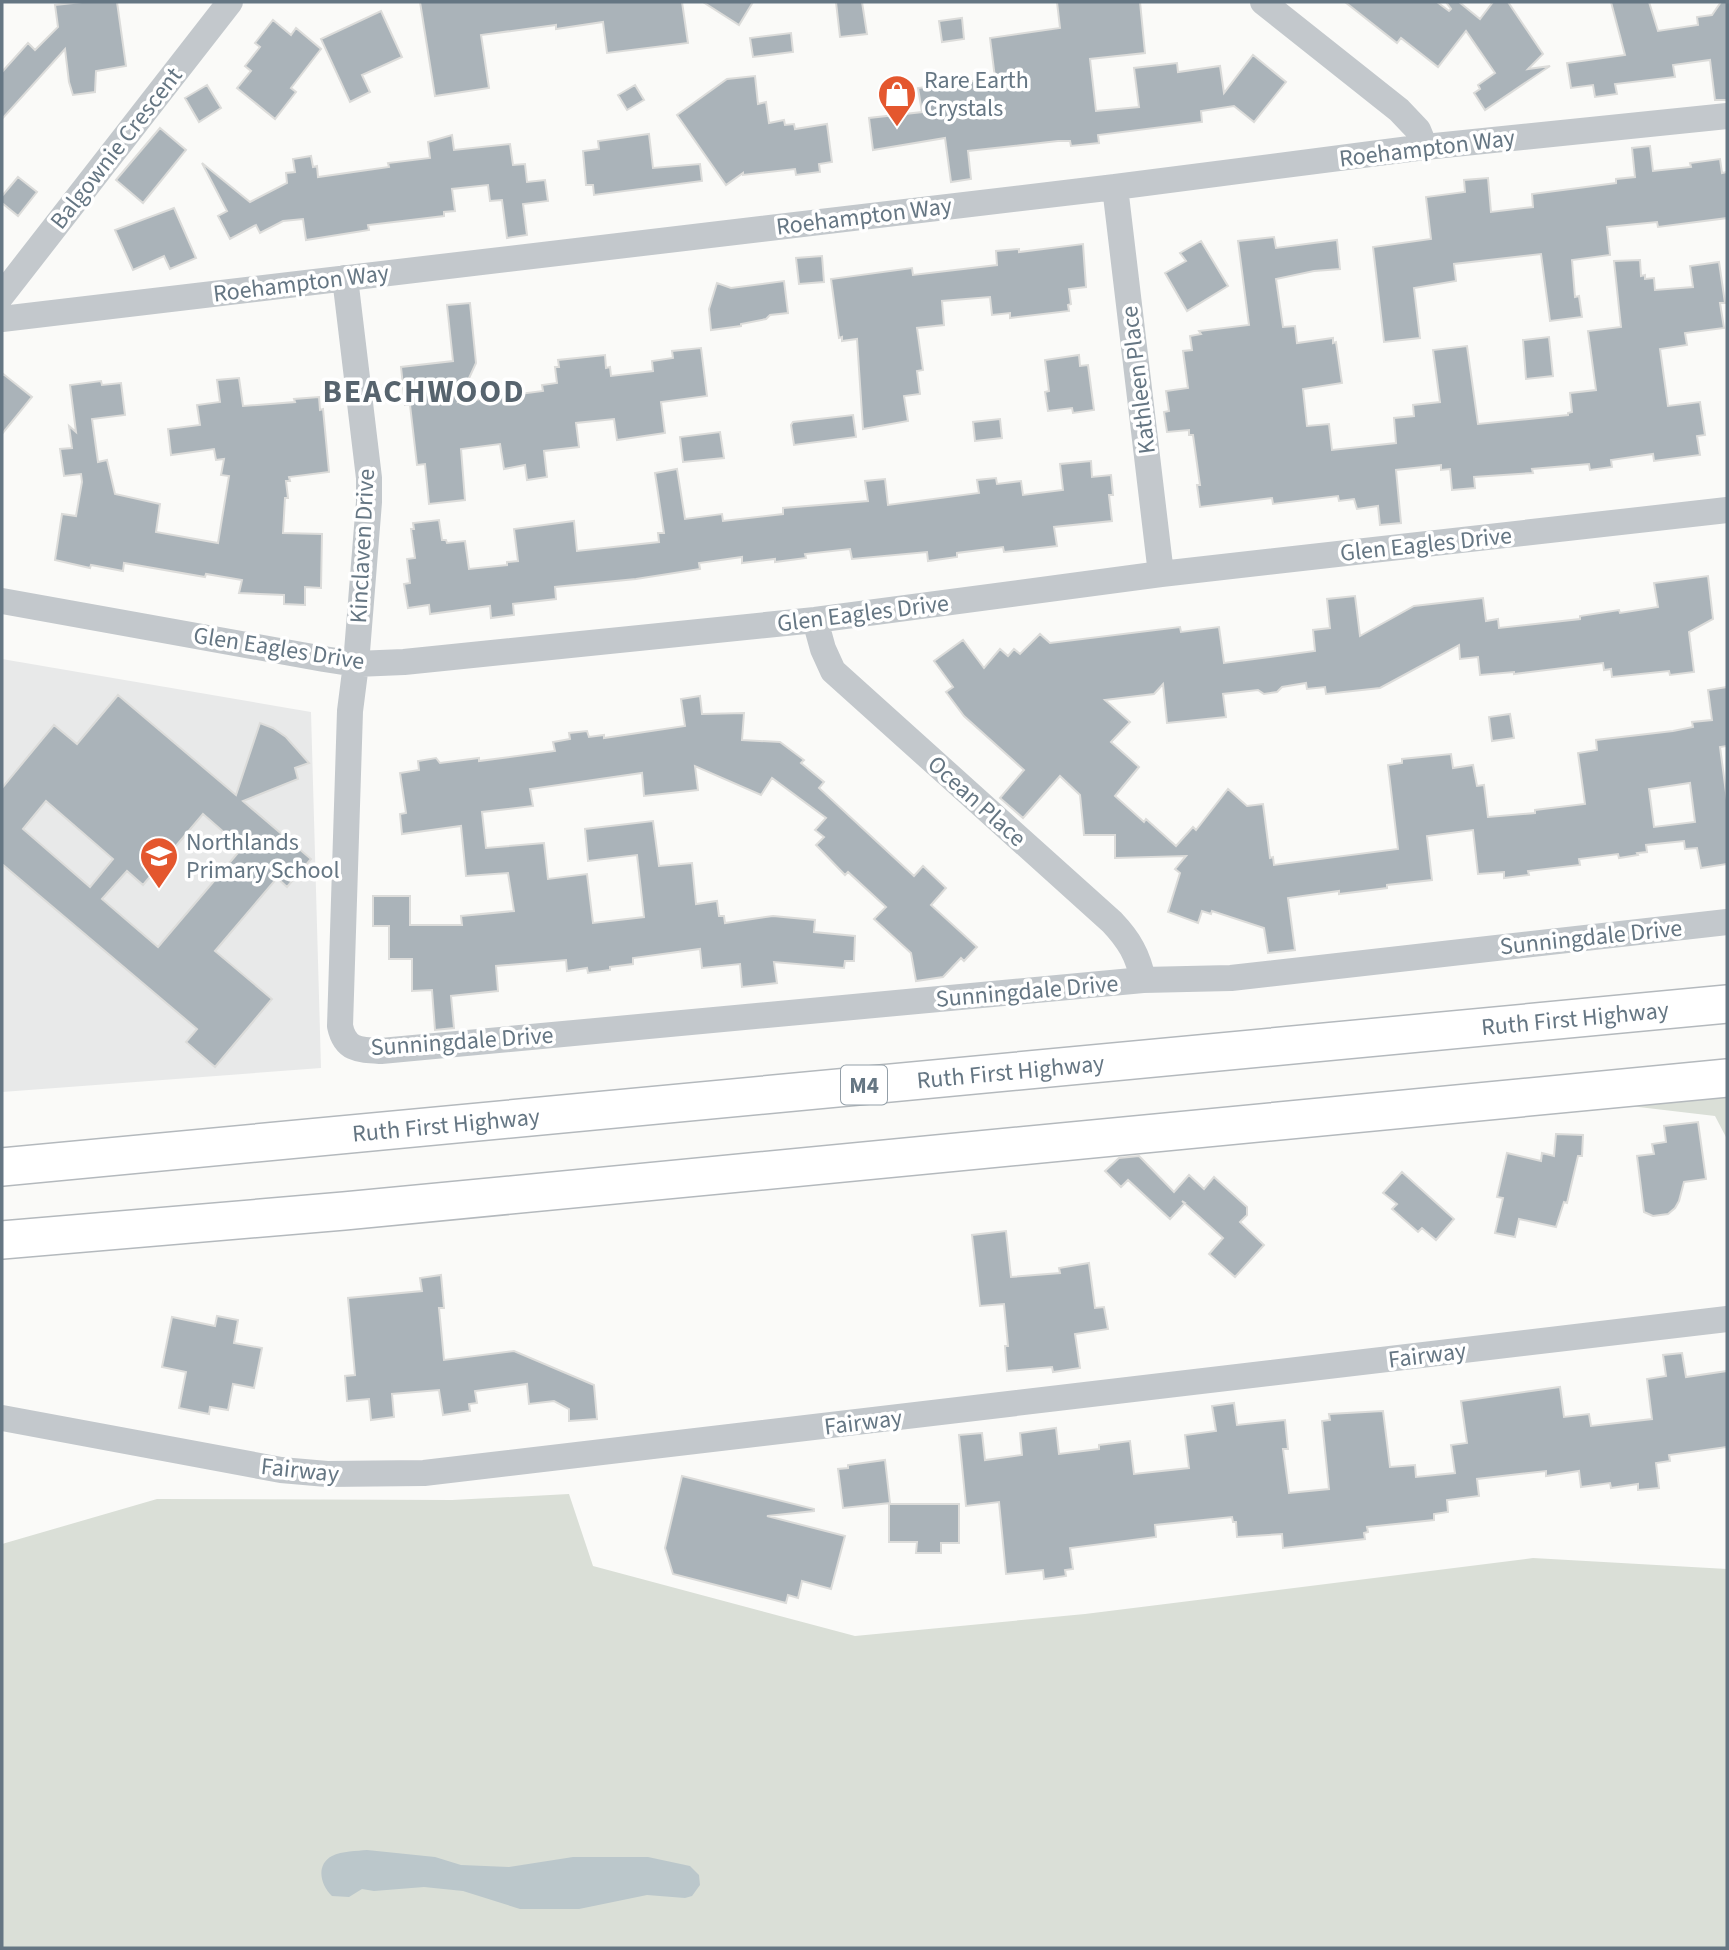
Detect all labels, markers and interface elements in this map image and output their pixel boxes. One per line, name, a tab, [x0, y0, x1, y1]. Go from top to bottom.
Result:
street label: Balgownie Crescent	[42, 60, 191, 237]
place label: Rare Earth Crystals	[924, 63, 1029, 126]
shop icon: Rare Earth Crystals	[876, 73, 918, 128]
street label: Roehampton Way	[1337, 120, 1517, 177]
street label: Roehampton Way	[774, 188, 954, 245]
street label: Roehampton Way	[211, 255, 391, 312]
street label: Kathleen Place	[1112, 304, 1165, 456]
district label: BEACHWOOD	[322, 369, 526, 415]
street label: Kinclaven Drive	[341, 468, 384, 624]
street label: Glen Eagles Drive	[1338, 518, 1514, 571]
street label: Glen Eagles Drive	[775, 586, 951, 641]
street label: Glen Eagles Drive	[191, 618, 367, 679]
street label: Ocean Place	[920, 748, 1034, 855]
place label: Northlands Primary School	[186, 825, 340, 888]
school or university icon: Northlands Primary School	[138, 835, 180, 890]
street label: Sunningdale Drive	[1498, 911, 1684, 964]
street label: Sunningdale Drive	[934, 966, 1120, 1017]
street label: Ruth First Highway	[1480, 993, 1670, 1045]
street label: Sunningdale Drive	[369, 1018, 555, 1065]
street label: Ruth First Highway	[915, 1046, 1106, 1098]
road number: M4	[841, 1066, 887, 1104]
street label: Ruth First Highway	[351, 1099, 541, 1152]
street label: Fairway	[1386, 1333, 1468, 1378]
street label: Fairway	[822, 1400, 904, 1445]
street label: Fairway	[259, 1449, 341, 1492]

